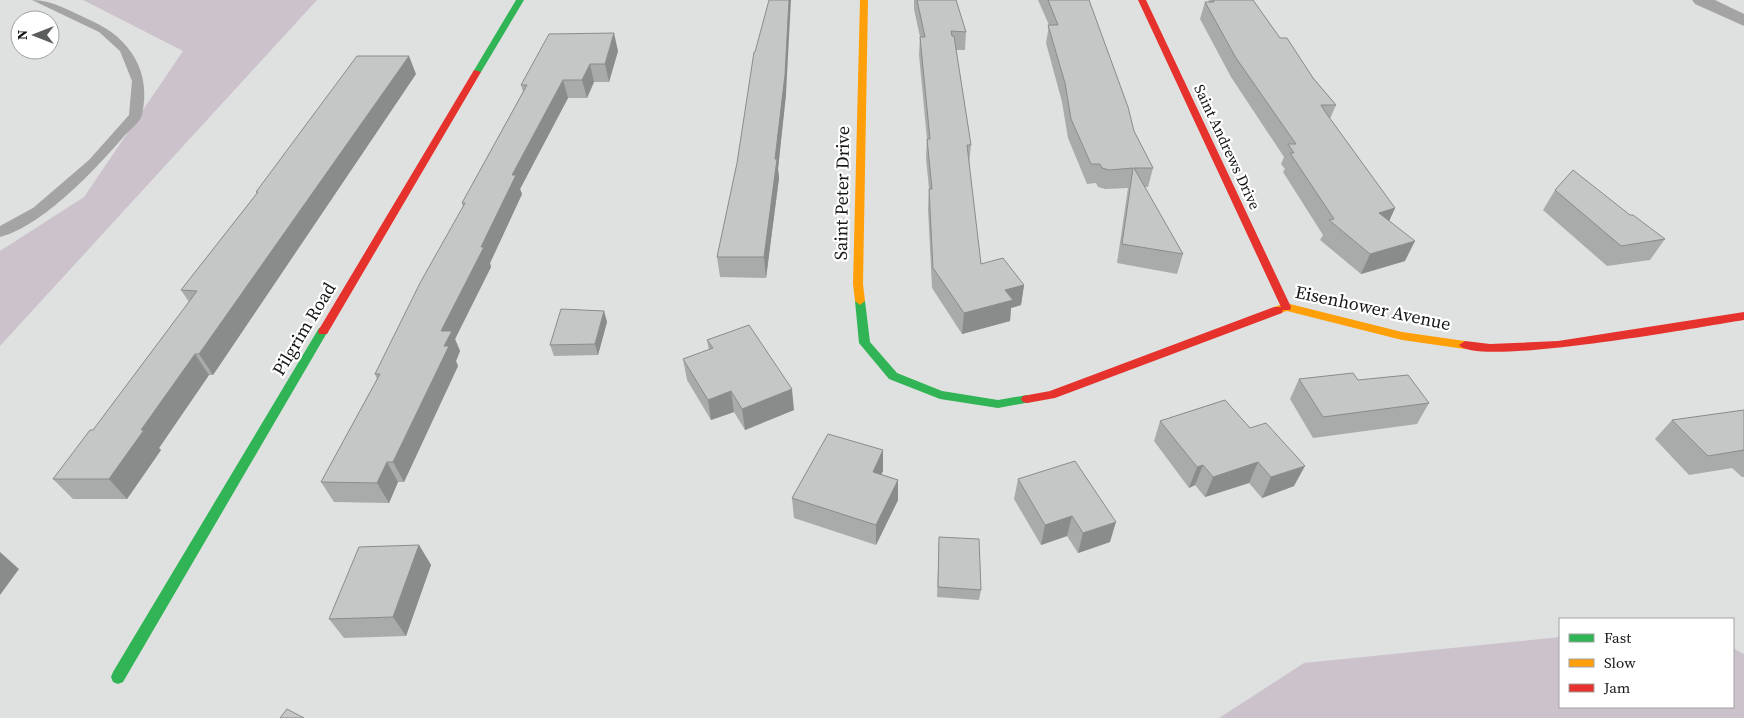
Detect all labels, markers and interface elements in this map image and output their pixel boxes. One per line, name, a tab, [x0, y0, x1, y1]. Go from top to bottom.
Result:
north arrow	[10, 10, 60, 60]
text: N	[12, 30, 32, 40]
street label: Saint Andrews Drive	[1189, 81, 1266, 213]
street label: Saint Peter Drive	[828, 126, 855, 260]
street label: Pilgrim Road	[266, 277, 341, 380]
street label: Eisenhower Avenue	[1293, 279, 1453, 336]
legend	[1559, 618, 1734, 708]
text: Fast	[1604, 627, 1631, 648]
text: Slow	[1604, 652, 1636, 673]
text: Jam	[1603, 677, 1631, 698]

